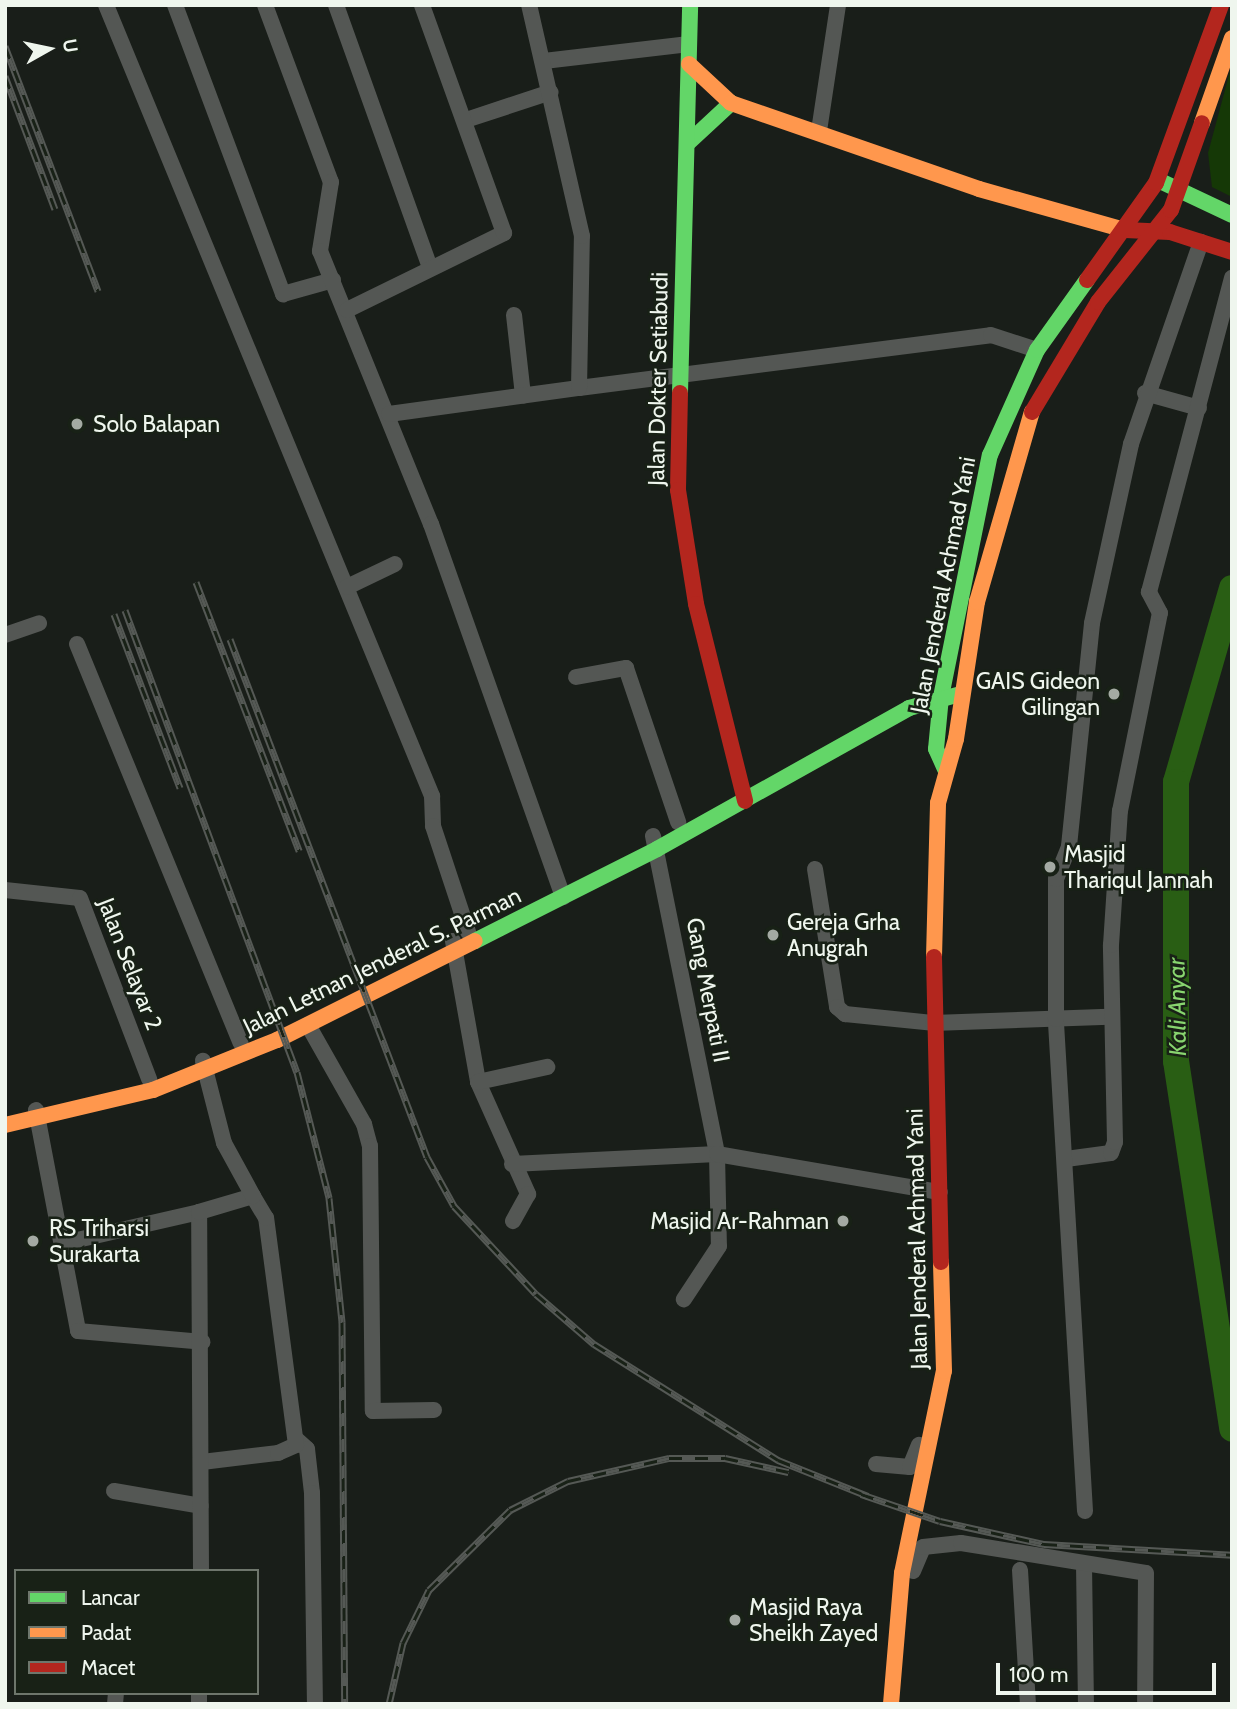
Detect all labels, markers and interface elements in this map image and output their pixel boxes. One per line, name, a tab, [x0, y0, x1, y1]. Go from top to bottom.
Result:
north arrow	[14, 14, 84, 84]
text: U	[58, 37, 83, 54]
street label: Jalan Dokter Setiabudi	[642, 272, 674, 486]
place label: Solo Balapan	[93, 410, 220, 438]
marker: Solo Balapan	[67, 414, 87, 434]
street label: Jalan Jenderal Achmad Yani	[905, 454, 981, 716]
place label: GAIS Gideon Gilingan	[976, 667, 1100, 721]
marker: GAIS Gideon Gilingan	[1106, 686, 1122, 702]
place label: Masjid Thariqul Jannah	[1064, 840, 1213, 894]
marker: Masjid Thariqul Jannah	[1042, 859, 1058, 875]
street label: Jalan Letnan Jenderal S. Parman	[238, 882, 526, 1040]
street label: Jalan Selayar 2	[92, 894, 168, 1034]
place label: Gereja Grha Anugrah	[787, 908, 900, 962]
street label: Gang Merpati II	[680, 915, 736, 1065]
marker: Gereja Grha Anugrah	[765, 927, 781, 943]
water label: Kali Anyar	[1162, 958, 1192, 1056]
street label: Jalan Jenderal Achmad Yani	[901, 1108, 933, 1370]
place label: Masjid Ar-Rahman	[650, 1207, 829, 1235]
marker: Masjid Ar-Rahman	[835, 1213, 851, 1229]
place label: RS Triharsi Surakarta	[49, 1214, 149, 1268]
marker: RS Triharsi Surakarta	[23, 1231, 43, 1251]
legend	[14, 1569, 259, 1695]
text: Lancar	[81, 1585, 140, 1610]
place label: Masjid Raya Sheikh Zayed	[749, 1593, 878, 1647]
marker: Masjid Raya Sheikh Zayed	[727, 1612, 743, 1628]
text: Padat	[81, 1620, 131, 1645]
scale bar	[999, 1650, 1220, 1694]
text: Macet	[81, 1655, 135, 1680]
text: 100 m	[1009, 1662, 1068, 1687]

